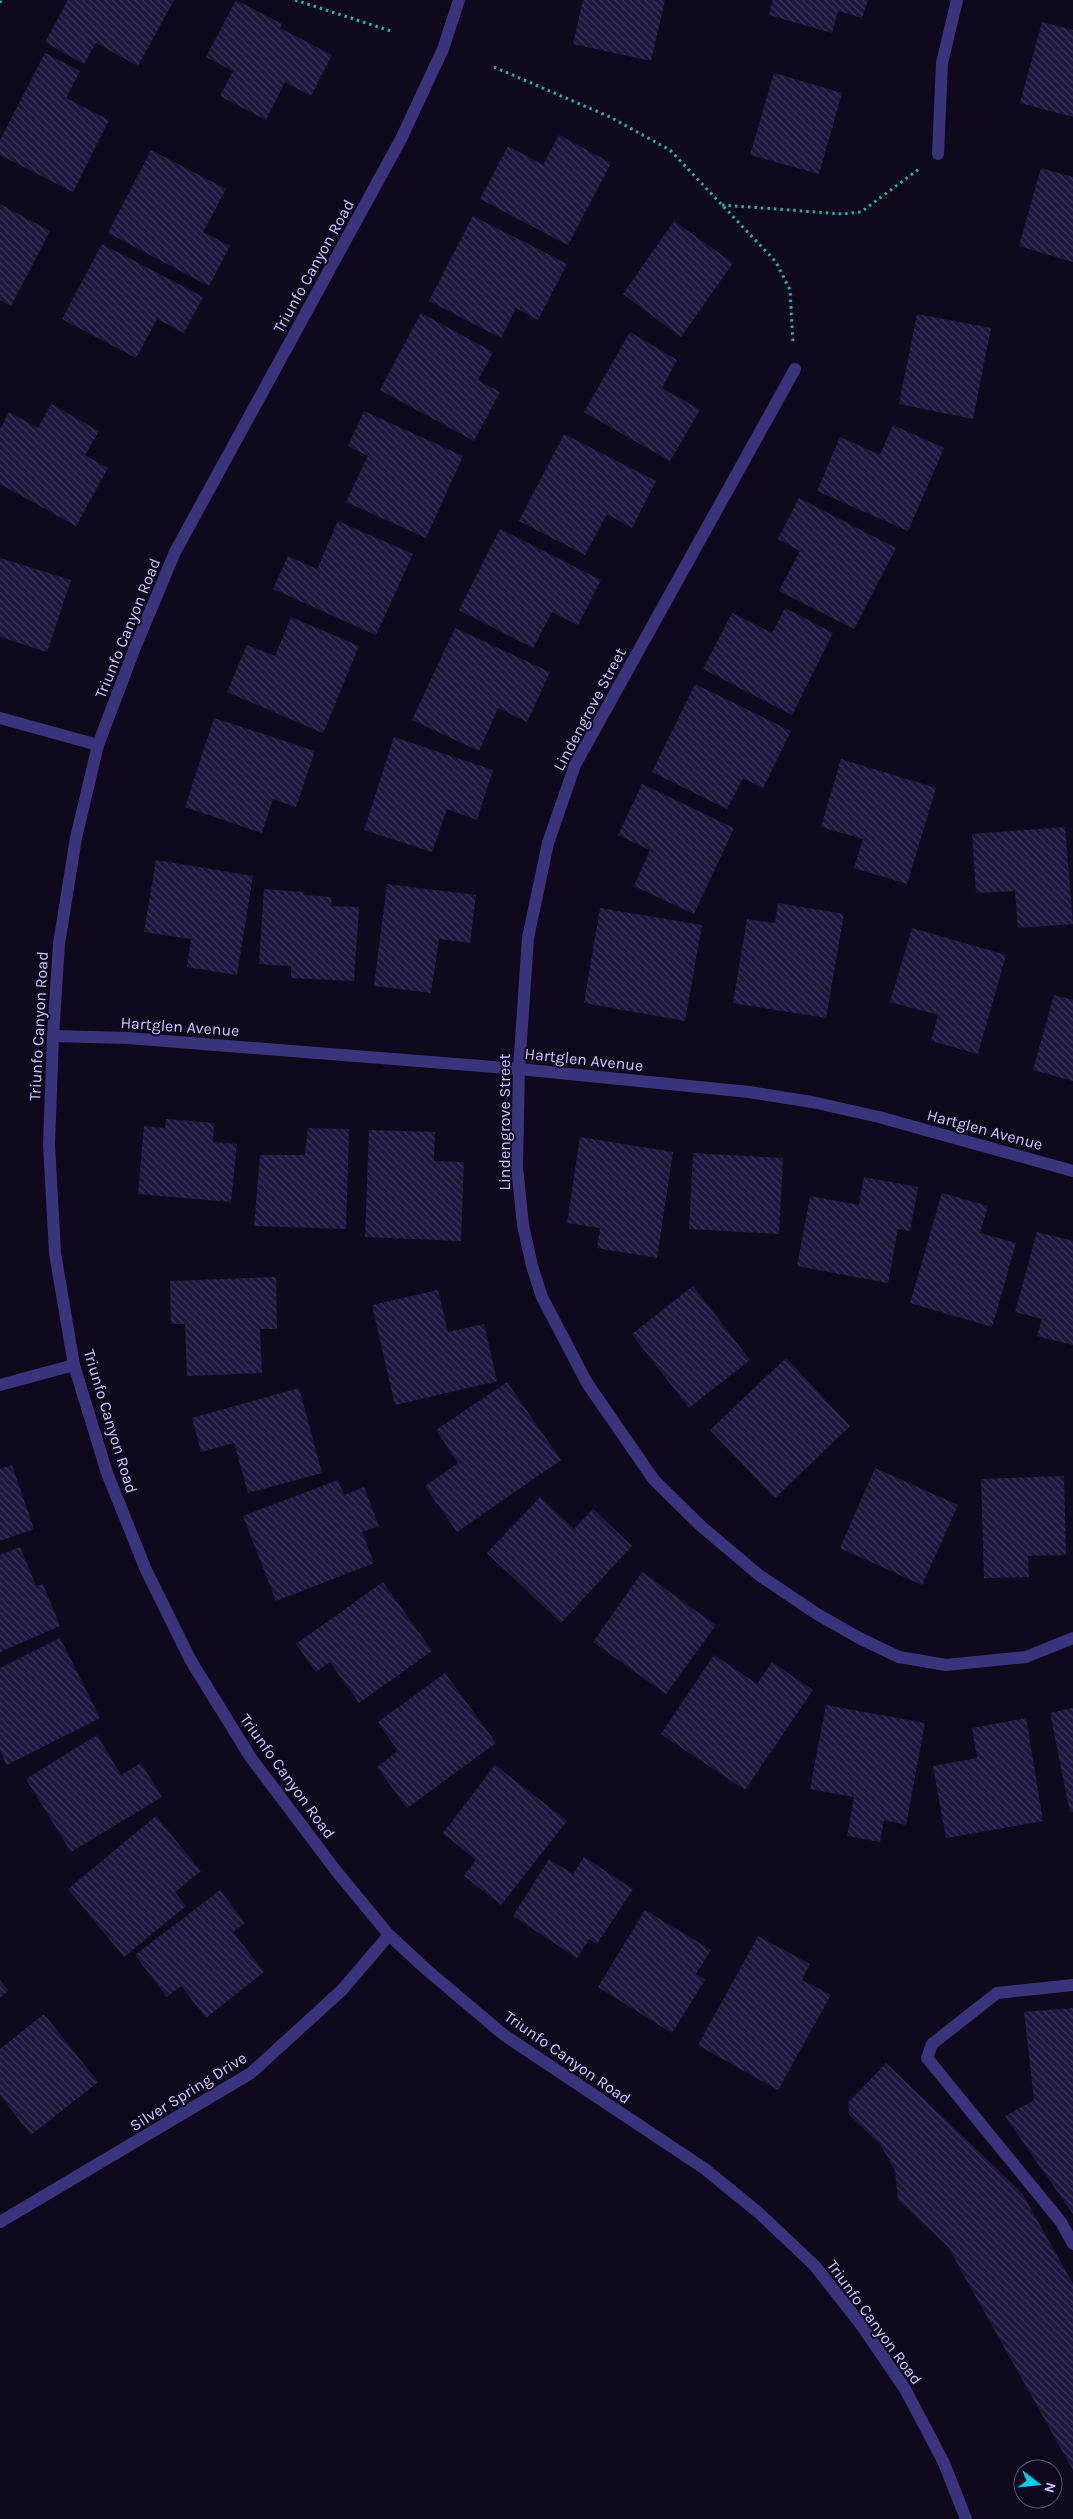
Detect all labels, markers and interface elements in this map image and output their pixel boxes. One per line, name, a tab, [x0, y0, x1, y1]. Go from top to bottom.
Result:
street label: Triunfo Canyon Road	[269, 196, 358, 336]
street label: Triunfo Canyon Road	[91, 555, 164, 701]
street label: Lindengrove Street	[549, 644, 630, 774]
street label: Triunfo Canyon Road	[25, 951, 52, 1101]
street label: Hartglen Avenue	[120, 1013, 240, 1040]
street label: Hartglen Avenue	[524, 1044, 644, 1075]
street label: Lindengrove Street	[495, 1054, 514, 1190]
street label: Hartglen Avenue	[925, 1105, 1045, 1154]
street label: Triunfo Canyon Road	[80, 1347, 141, 1495]
street label: Triunfo Canyon Road	[236, 1710, 339, 1842]
street label: Triunfo Canyon Road	[501, 2007, 634, 2108]
street label: Silver Spring Drive	[126, 2048, 250, 2135]
street label: Triunfo Canyon Road	[823, 2256, 926, 2388]
north arrow	[1013, 2459, 1063, 2509]
text: N	[1040, 2480, 1060, 2495]

